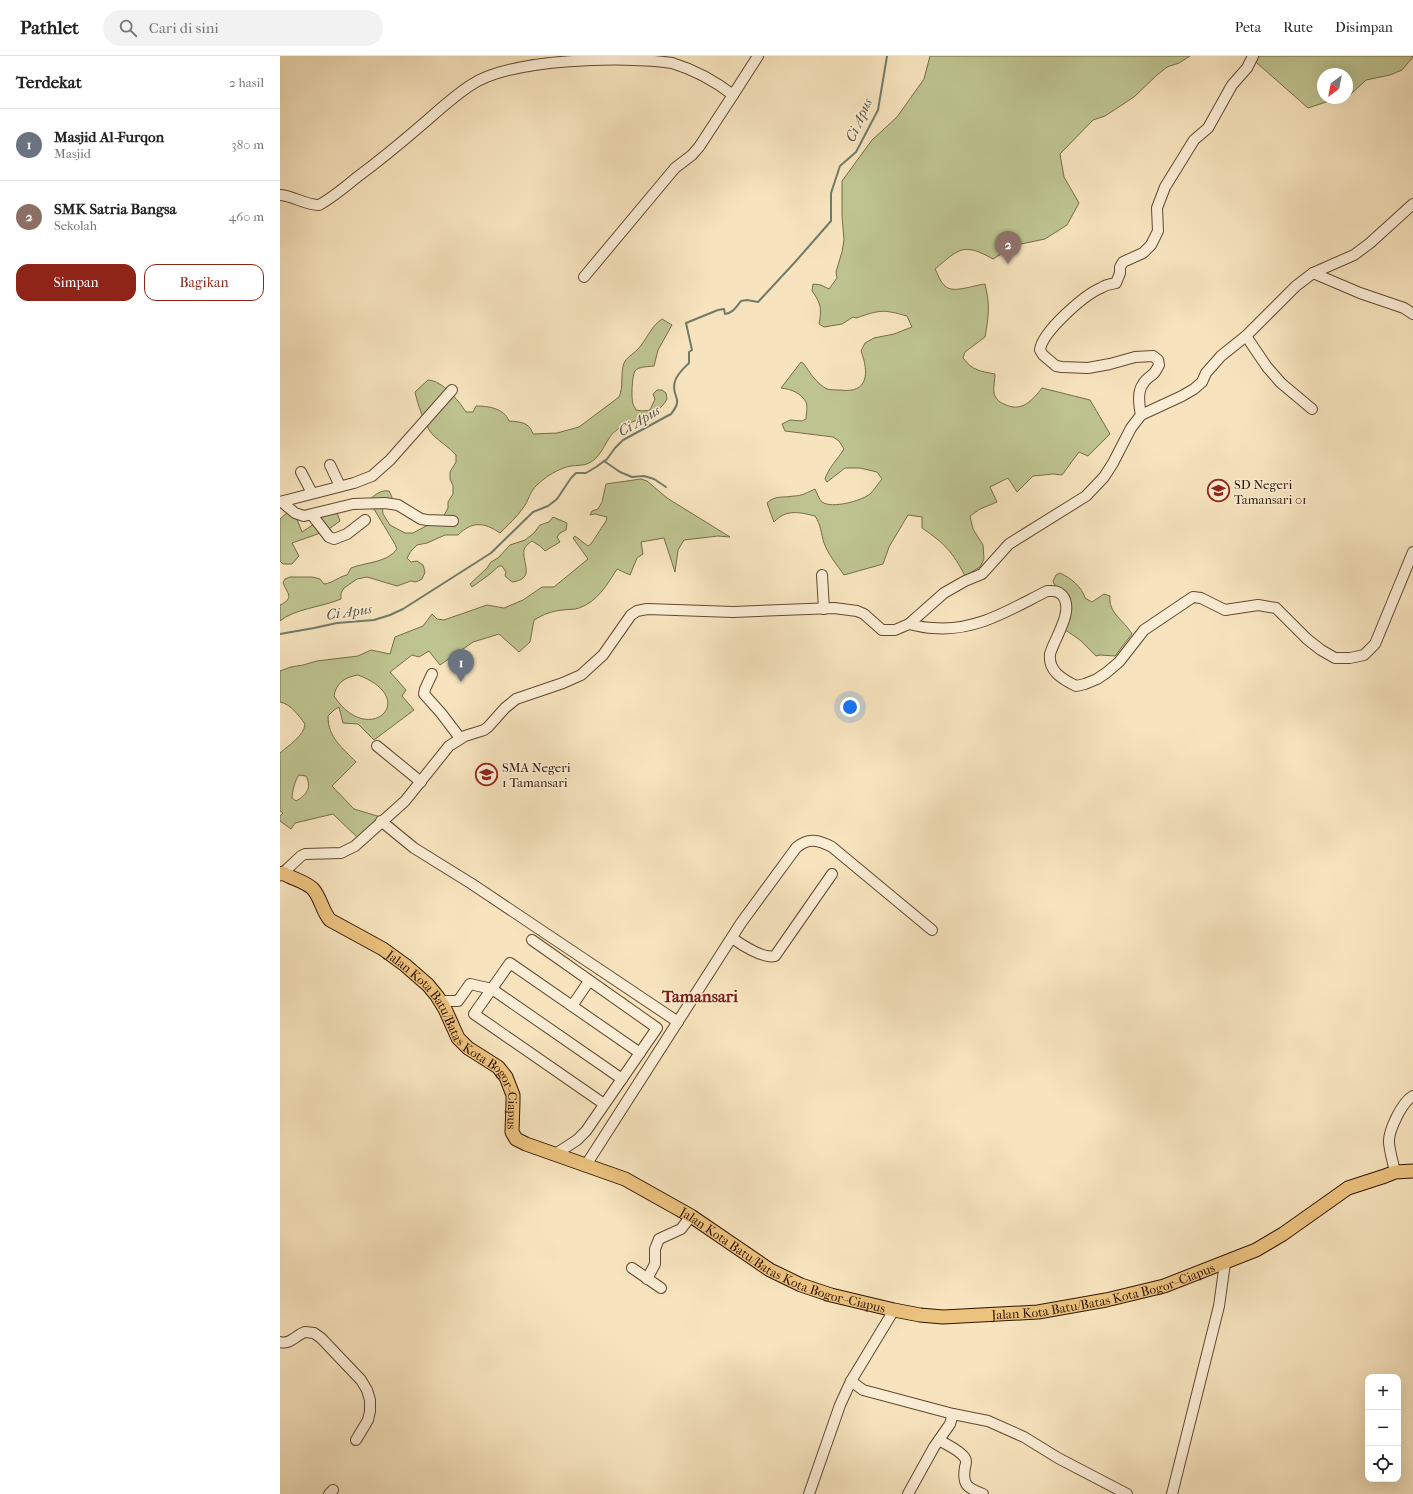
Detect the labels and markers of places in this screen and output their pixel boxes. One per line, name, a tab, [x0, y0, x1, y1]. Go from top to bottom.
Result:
pin: 2	[995, 231, 1021, 264]
place label: SD Negeri Tamansari 01	[1234, 477, 1307, 507]
school or university icon: SD Negeri Tamansari 01	[1206, 478, 1232, 504]
pin: 1	[448, 649, 474, 682]
place label: SMA Negeri 1 Tamansari	[502, 760, 571, 790]
school or university icon: SMA Negeri 1 Tamansari	[474, 761, 500, 787]

